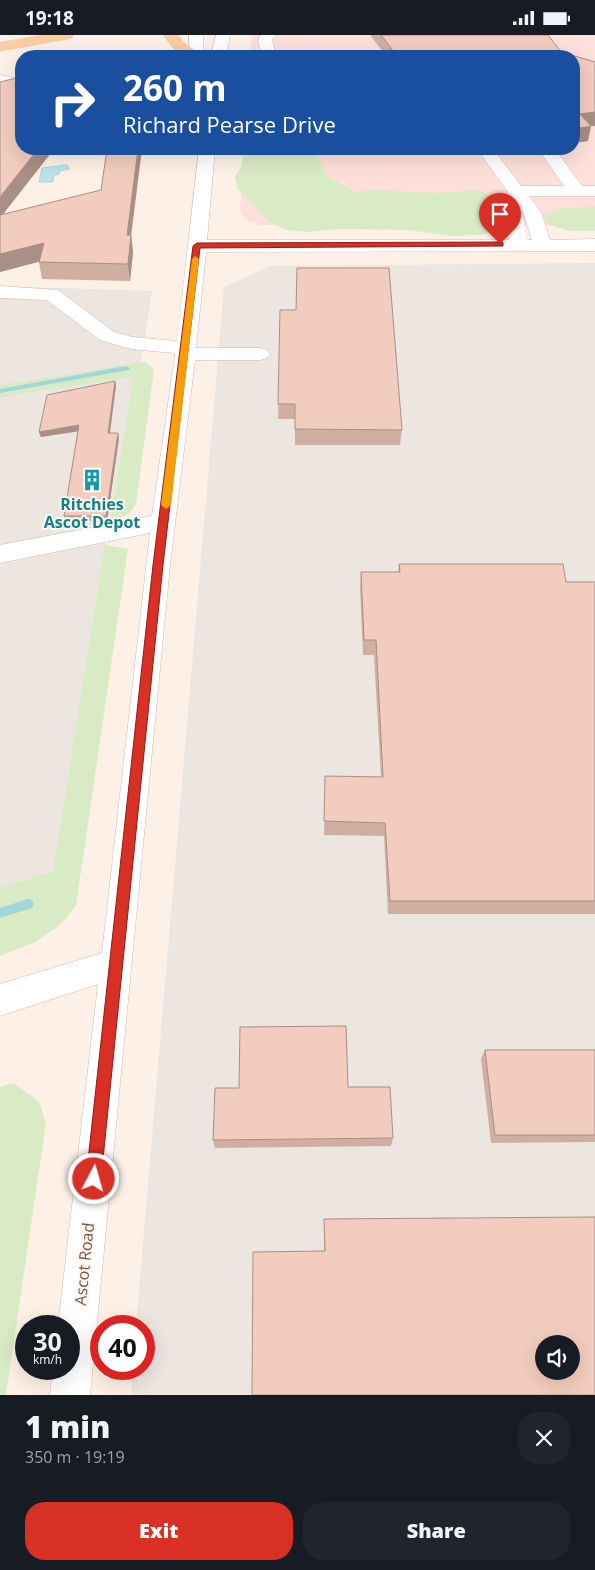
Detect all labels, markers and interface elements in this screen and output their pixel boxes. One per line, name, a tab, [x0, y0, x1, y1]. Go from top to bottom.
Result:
text: 19:18	[25, 5, 74, 31]
text: 260 m	[123, 64, 227, 111]
icon: right	[40, 70, 105, 135]
text: Richard Pearse Drive	[123, 109, 336, 139]
pin	[479, 193, 521, 244]
icon: arrive	[486, 200, 514, 228]
building icon: Ritchies Ascot Depot	[79, 467, 105, 493]
place label: Ritchies Ascot Depot	[44, 493, 140, 533]
position arrow	[67, 1152, 119, 1204]
street label: Ascot Road	[69, 1222, 99, 1306]
speed limit sign: 40	[90, 1315, 155, 1380]
text: 30	[33, 1324, 62, 1358]
map controls	[535, 1335, 580, 1380]
button: sound	[535, 1335, 580, 1380]
text: km/h	[33, 1351, 62, 1368]
text: 1 min	[25, 1406, 110, 1447]
button: close	[518, 1412, 570, 1464]
text: 350 m · 19:19	[25, 1446, 125, 1468]
button: Exit	[25, 1502, 293, 1560]
button: Share	[303, 1502, 570, 1560]

